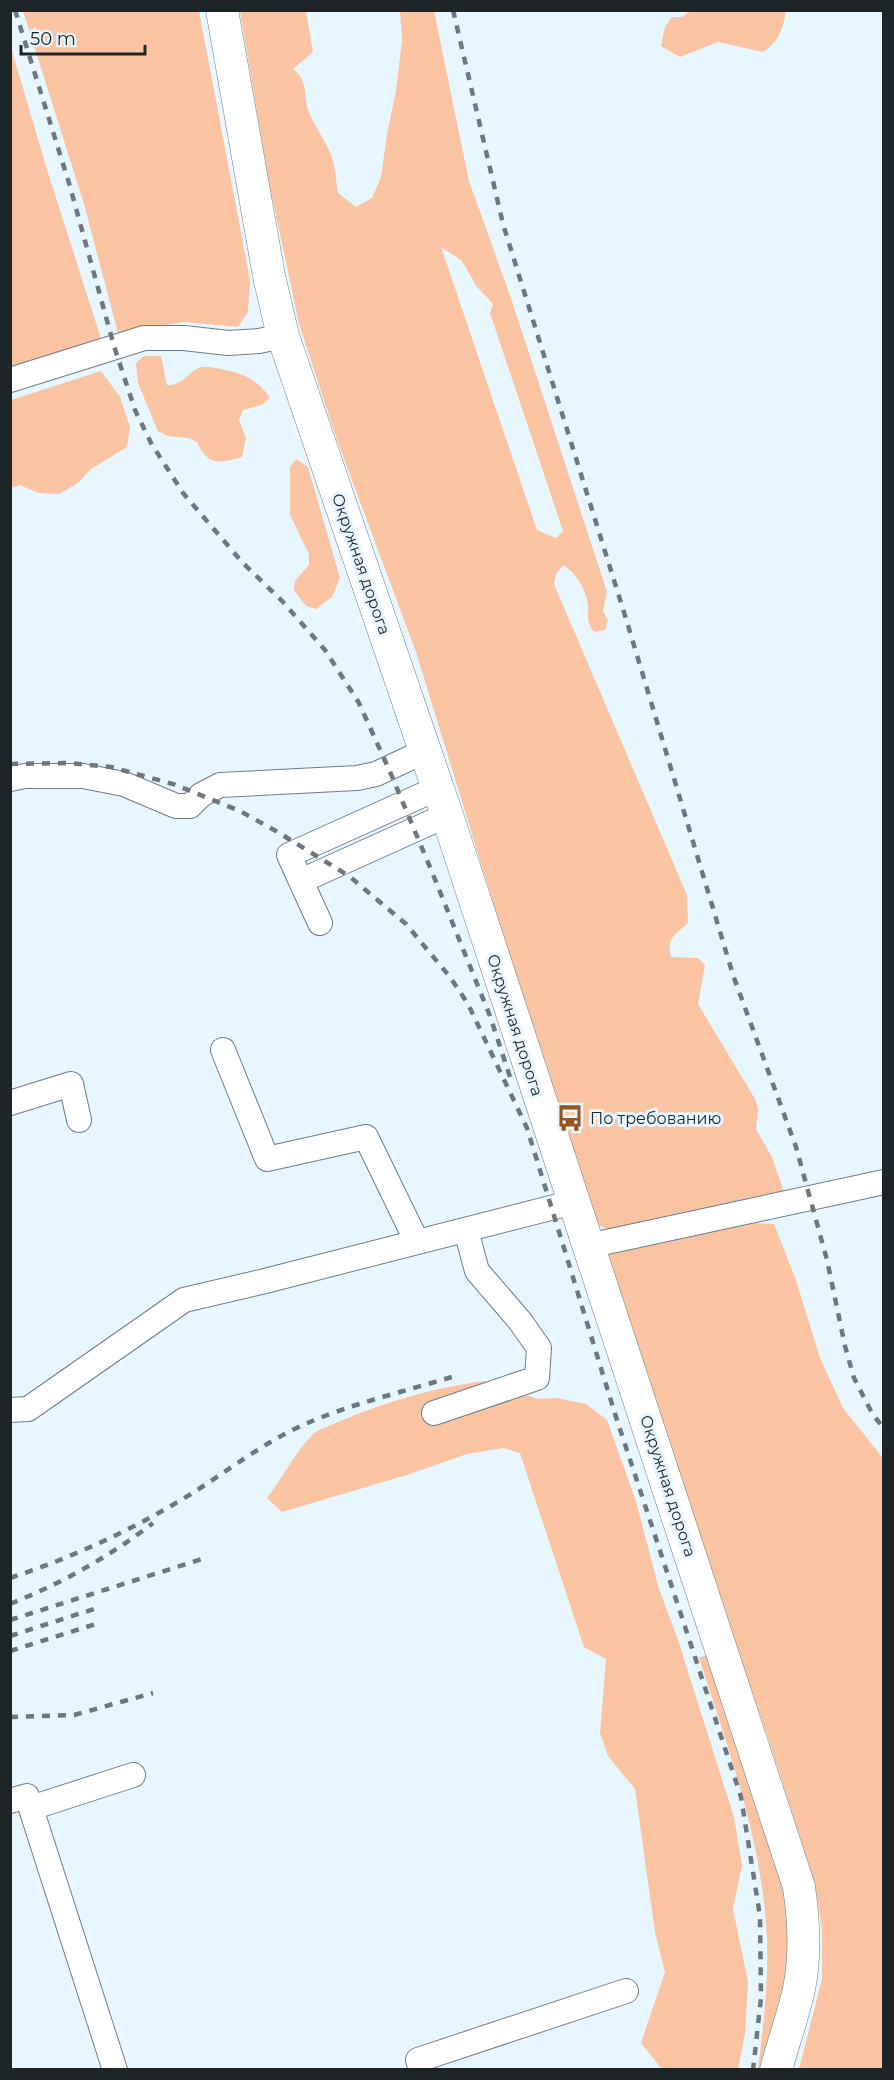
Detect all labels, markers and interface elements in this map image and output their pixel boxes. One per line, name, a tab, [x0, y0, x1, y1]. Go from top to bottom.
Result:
scale bar	[21, 18, 146, 56]
text: 50 m	[30, 28, 76, 50]
street label: Окружная дорога	[328, 491, 394, 637]
street label: Окружная дорога	[483, 952, 547, 1098]
bus stop icon: По требованию	[555, 1103, 585, 1133]
place label: По требованию	[590, 1109, 722, 1128]
street label: Окружная дорога	[636, 1413, 700, 1559]

